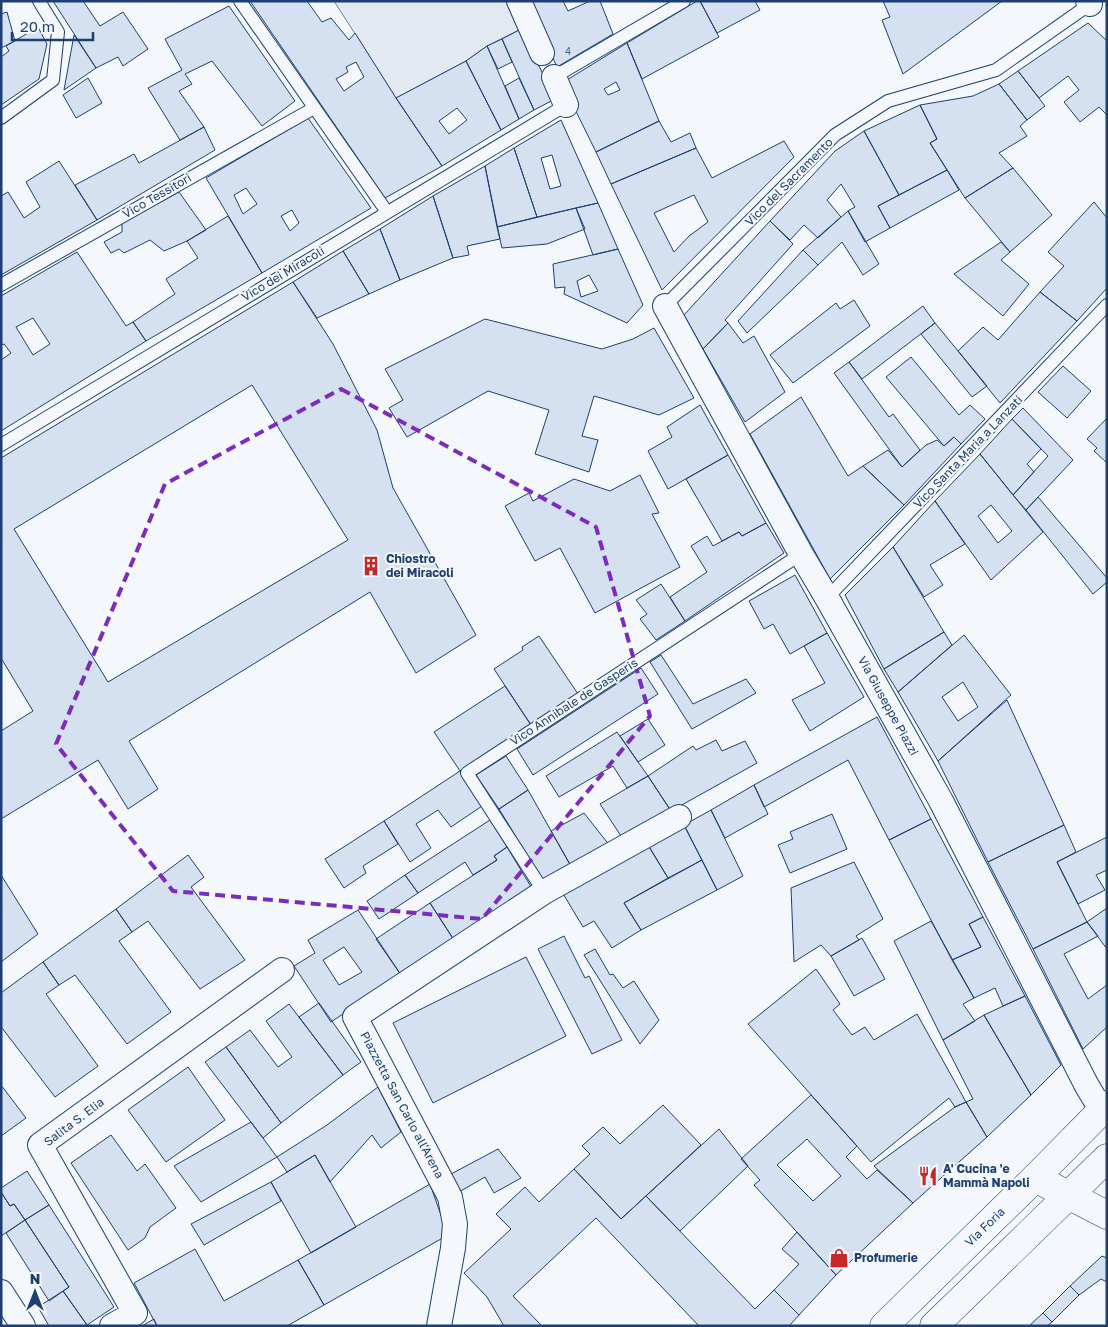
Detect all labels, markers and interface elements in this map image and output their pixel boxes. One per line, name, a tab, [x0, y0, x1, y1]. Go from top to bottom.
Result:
scale bar	[12, 10, 94, 42]
text: 20 m	[20, 17, 55, 35]
house number: 4	[565, 45, 571, 57]
street label: Vico del Sacramento	[741, 134, 836, 229]
street label: Vico Tessitori	[120, 170, 194, 221]
street label: Vico dei Miracoli	[238, 243, 327, 304]
street label: Vico Santa Maria a Lanzati	[910, 392, 1025, 511]
place label: Chiostro dei Miracoli	[386, 551, 454, 580]
building icon: Chiostro dei Miracoli	[360, 555, 382, 577]
street label: Via Giuseppe Piazzi	[855, 653, 922, 758]
street label: Vico Annibale de Gasperis	[507, 655, 640, 749]
street label: Piazzetta San Carlo all'Arena	[357, 1029, 448, 1181]
street label: Salita S. Elia	[41, 1094, 107, 1149]
place label: A' Cucina 'e Mammà Napoli	[943, 1161, 1030, 1190]
restaurant icon: A' Cucina 'e Mammà Napoli	[917, 1165, 939, 1187]
street label: Via Foria	[961, 1204, 1008, 1249]
shop icon: Profumerie	[828, 1247, 850, 1269]
place label: Profumerie	[854, 1250, 918, 1265]
north arrow	[10, 1267, 60, 1317]
text: N	[30, 1270, 40, 1287]

